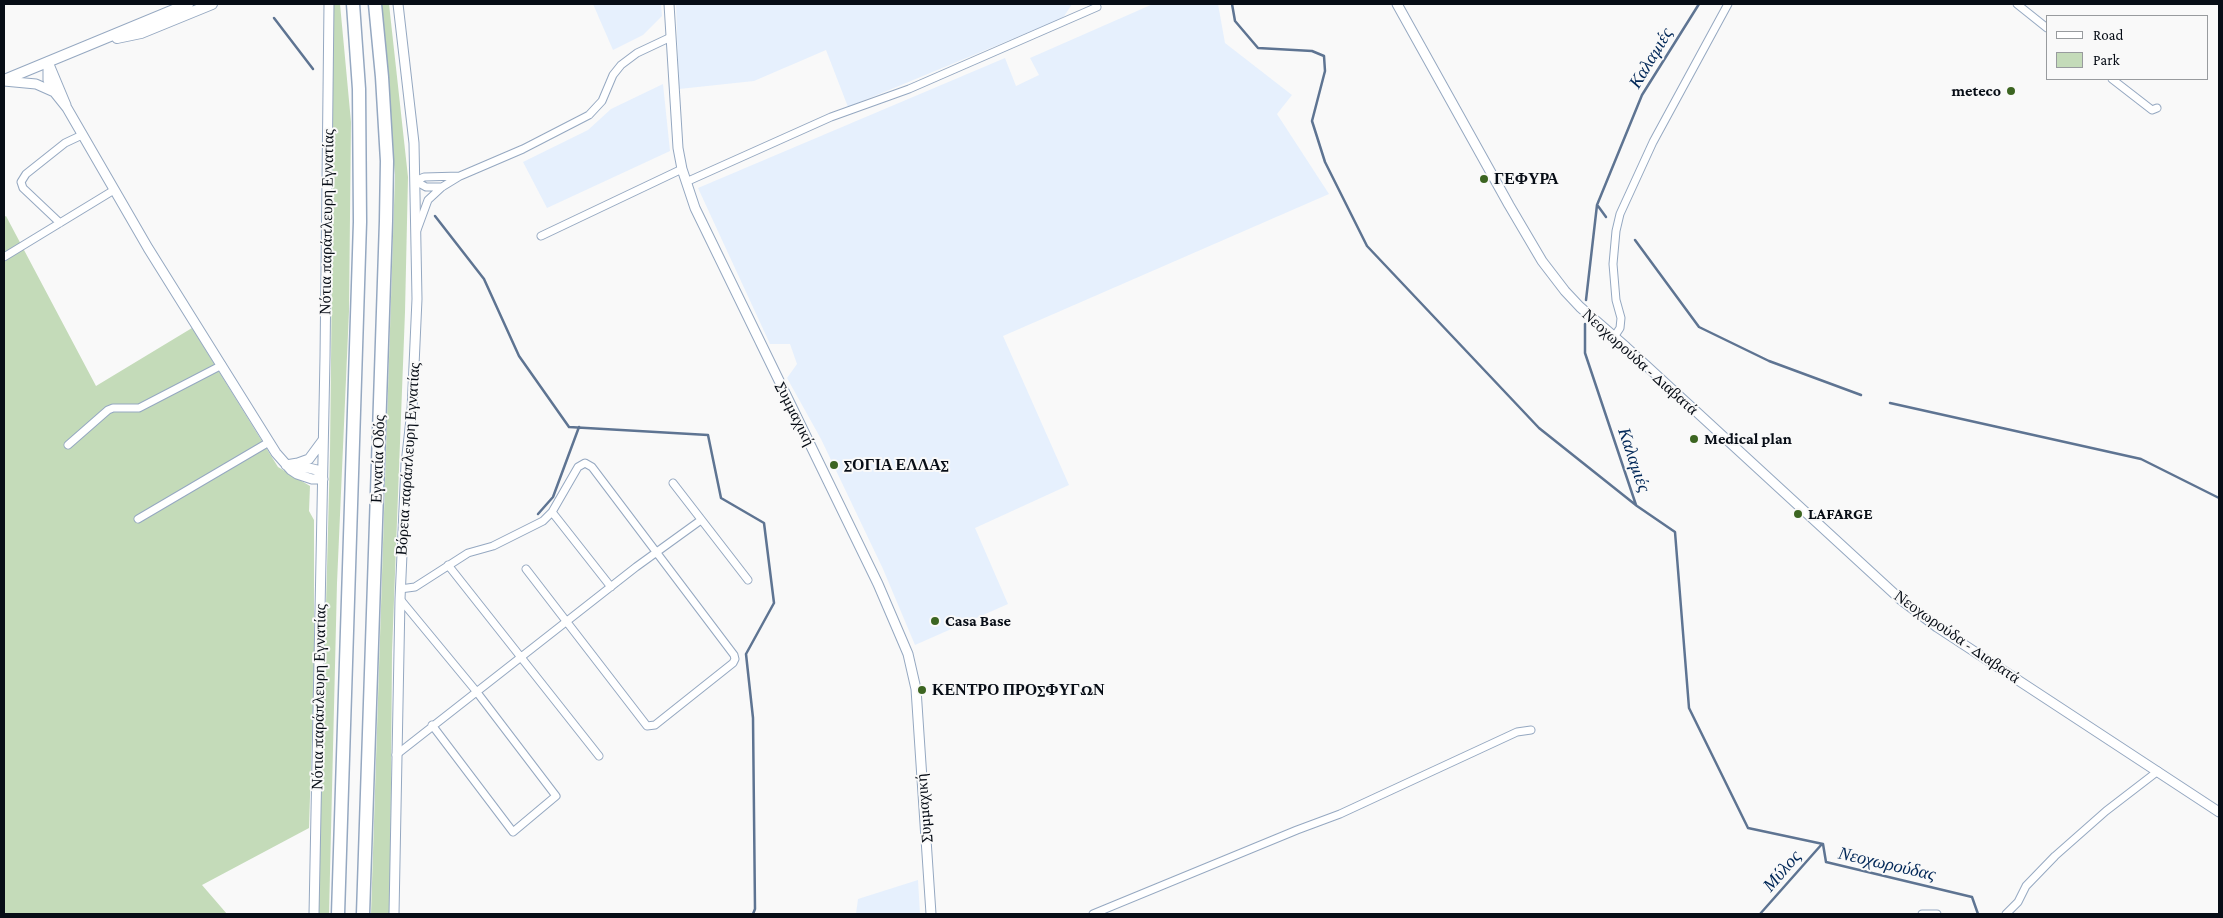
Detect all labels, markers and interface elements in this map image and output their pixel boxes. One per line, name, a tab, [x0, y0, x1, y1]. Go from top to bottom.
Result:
legend	[2046, 15, 2208, 80]
water label: Καλαμιές	[1625, 24, 1677, 92]
text: Road	[2093, 27, 2123, 43]
text: Park	[2093, 52, 2120, 68]
place label: meteco	[1952, 81, 2001, 101]
marker: meteco	[2005, 85, 2017, 97]
street label: Νότια παράπλευρη Εγνατίας	[316, 129, 338, 315]
place label: ΓΕΦΥΡΑ	[1494, 169, 1558, 189]
marker: ΓΕΦΥΡΑ	[1478, 173, 1490, 185]
street label: Νεοχωρούδα - Διαβατά	[1578, 305, 1702, 419]
street label: Βόρεια παράπλευρη Εγνατίας	[392, 362, 424, 556]
street label: Συμμαχική	[771, 379, 819, 449]
street label: Εγνατία Οδός	[367, 415, 389, 503]
water label: Καλαμιές	[1613, 425, 1655, 495]
place label: Medical plan	[1704, 429, 1792, 449]
marker: Medical plan	[1688, 433, 1700, 445]
place label: ΣΟΓΙΑ ΕΛΛΑΣ	[844, 455, 949, 475]
marker: ΣΟΓΙΑ ΕΛΛΑΣ	[828, 459, 840, 471]
place label: LAFARGE	[1808, 504, 1873, 524]
marker: LAFARGE	[1792, 508, 1804, 520]
street label: Νεοχωρούδα - Διαβατά	[1890, 586, 2024, 688]
street label: Νότια παράπλευρη Εγνατίας	[308, 604, 330, 790]
place label: Casa Base	[945, 611, 1011, 631]
marker: Casa Base	[929, 615, 941, 627]
place label: ΚΕΝΤΡΟ ΠΡΟΣΦΥΓΩΝ	[932, 680, 1105, 700]
marker: ΚΕΝΤΡΟ ΠΡΟΣΦΥΓΩΝ	[916, 684, 928, 696]
street label: Συμμαχική	[912, 773, 936, 843]
water label: Νεοχωρούδας	[1836, 842, 1938, 886]
water label: Μύλος	[1758, 846, 1806, 896]

